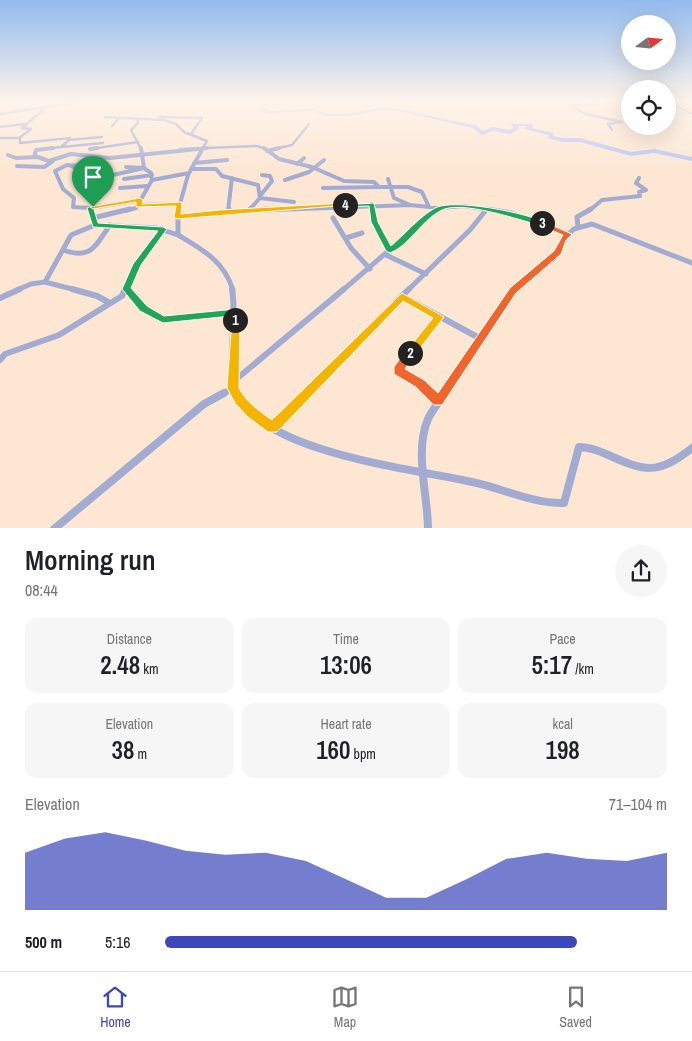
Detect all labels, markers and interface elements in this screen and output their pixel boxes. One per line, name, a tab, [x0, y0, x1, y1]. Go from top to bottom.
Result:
north arrow	[621, 15, 676, 70]
map controls	[621, 15, 676, 135]
button: locate	[621, 80, 676, 135]
pin	[72, 156, 114, 207]
icon: arrive	[79, 163, 107, 191]
pin: 4	[332, 192, 358, 218]
text: 4	[342, 196, 349, 214]
pin: 3	[530, 210, 554, 236]
text: 3	[539, 214, 546, 232]
pin: 1	[222, 308, 248, 332]
text: 1	[232, 311, 239, 329]
pin: 2	[398, 340, 422, 366]
text: 2	[407, 344, 414, 362]
text: Morning run	[25, 541, 156, 579]
button: share	[615, 545, 667, 597]
text: 08:44	[25, 579, 58, 601]
text: Distance	[107, 630, 152, 648]
text: Time	[333, 630, 359, 648]
text: Pace	[550, 630, 576, 648]
text: 2.48	[100, 648, 140, 682]
text: 13:06	[320, 648, 372, 682]
text: 5:17	[531, 648, 572, 682]
text: km	[140, 660, 159, 678]
text: /km	[572, 660, 594, 678]
text: Elevation	[105, 715, 153, 733]
text: Heart rate	[320, 715, 372, 733]
text: kcal	[552, 715, 573, 733]
text: 38	[112, 733, 134, 767]
text: 160	[316, 733, 350, 767]
text: 198	[546, 733, 580, 767]
text: m	[134, 745, 147, 763]
text: bpm	[350, 745, 376, 763]
text: Elevation	[25, 793, 80, 815]
text: 71–104 m	[609, 793, 667, 815]
text: 500 m	[25, 931, 62, 953]
text: 5:16	[105, 931, 131, 953]
tab: Home	[100, 983, 131, 1031]
tab: Map	[331, 983, 359, 1031]
tab: Saved	[559, 983, 592, 1031]

